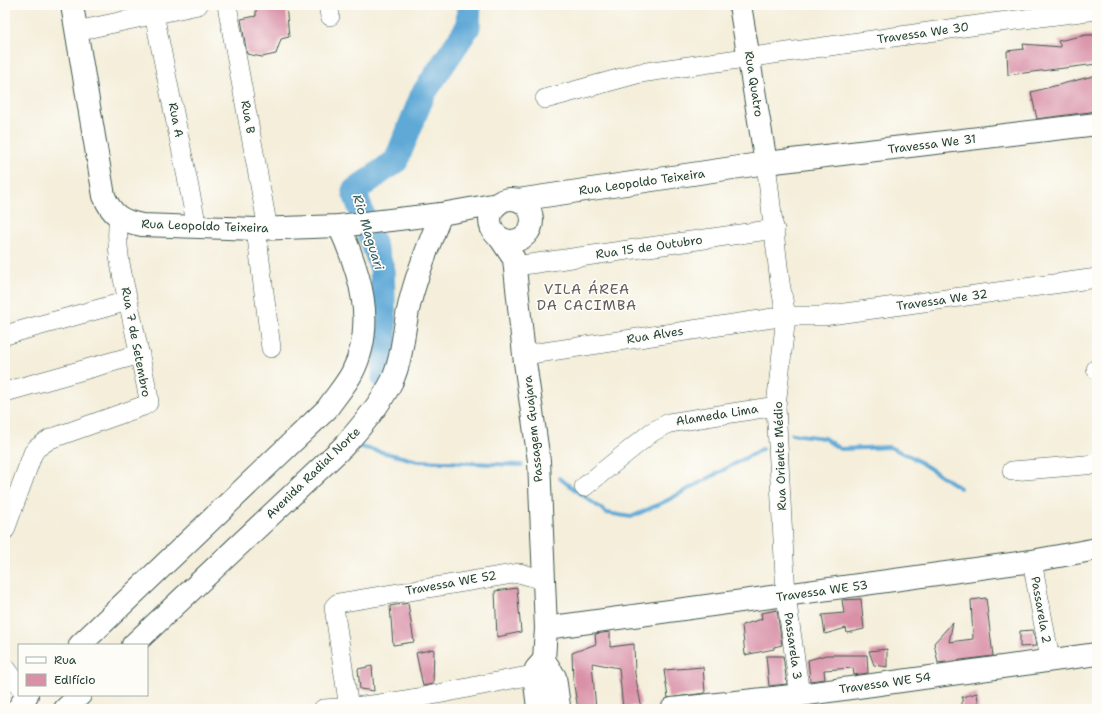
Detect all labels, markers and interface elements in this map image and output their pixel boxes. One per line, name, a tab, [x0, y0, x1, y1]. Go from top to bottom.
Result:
street label: Travessa We 30	[876, 19, 970, 47]
street label: Rua Quatro	[741, 50, 767, 118]
street label: Rua B	[237, 99, 259, 135]
street label: Rua A	[165, 101, 187, 139]
street label: Travessa We 31	[887, 131, 977, 157]
street label: Rua Leopoldo Teixeira	[578, 165, 707, 199]
water label: Rio Maguari	[349, 192, 388, 272]
street label: Rua Leopoldo Teixeira	[141, 216, 269, 236]
street label: Rua 15 de Outubro	[595, 232, 703, 262]
district label: VILA ÁREA DA CACIMBA	[537, 280, 637, 314]
street label: Rua 7 de Setembro	[118, 286, 154, 398]
street label: Travessa We 32	[895, 286, 989, 314]
street label: Rua Alves	[625, 323, 685, 347]
street label: Passagem Guajara	[519, 374, 547, 483]
street label: Alameda Lima	[675, 401, 760, 429]
street label: Rua Oriente Médio	[770, 401, 790, 511]
street label: Avenida Radial Norte	[262, 424, 364, 522]
street label: Travessa WE 52	[404, 567, 498, 599]
street label: Passarela 2	[1027, 575, 1055, 645]
street label: Travessa WE 53	[775, 577, 869, 605]
street label: Passarela 3	[780, 611, 806, 681]
legend	[18, 644, 148, 696]
text: Rua	[54, 652, 77, 668]
street label: Travessa WE 54	[838, 669, 932, 697]
text: Edifício	[54, 672, 95, 688]

